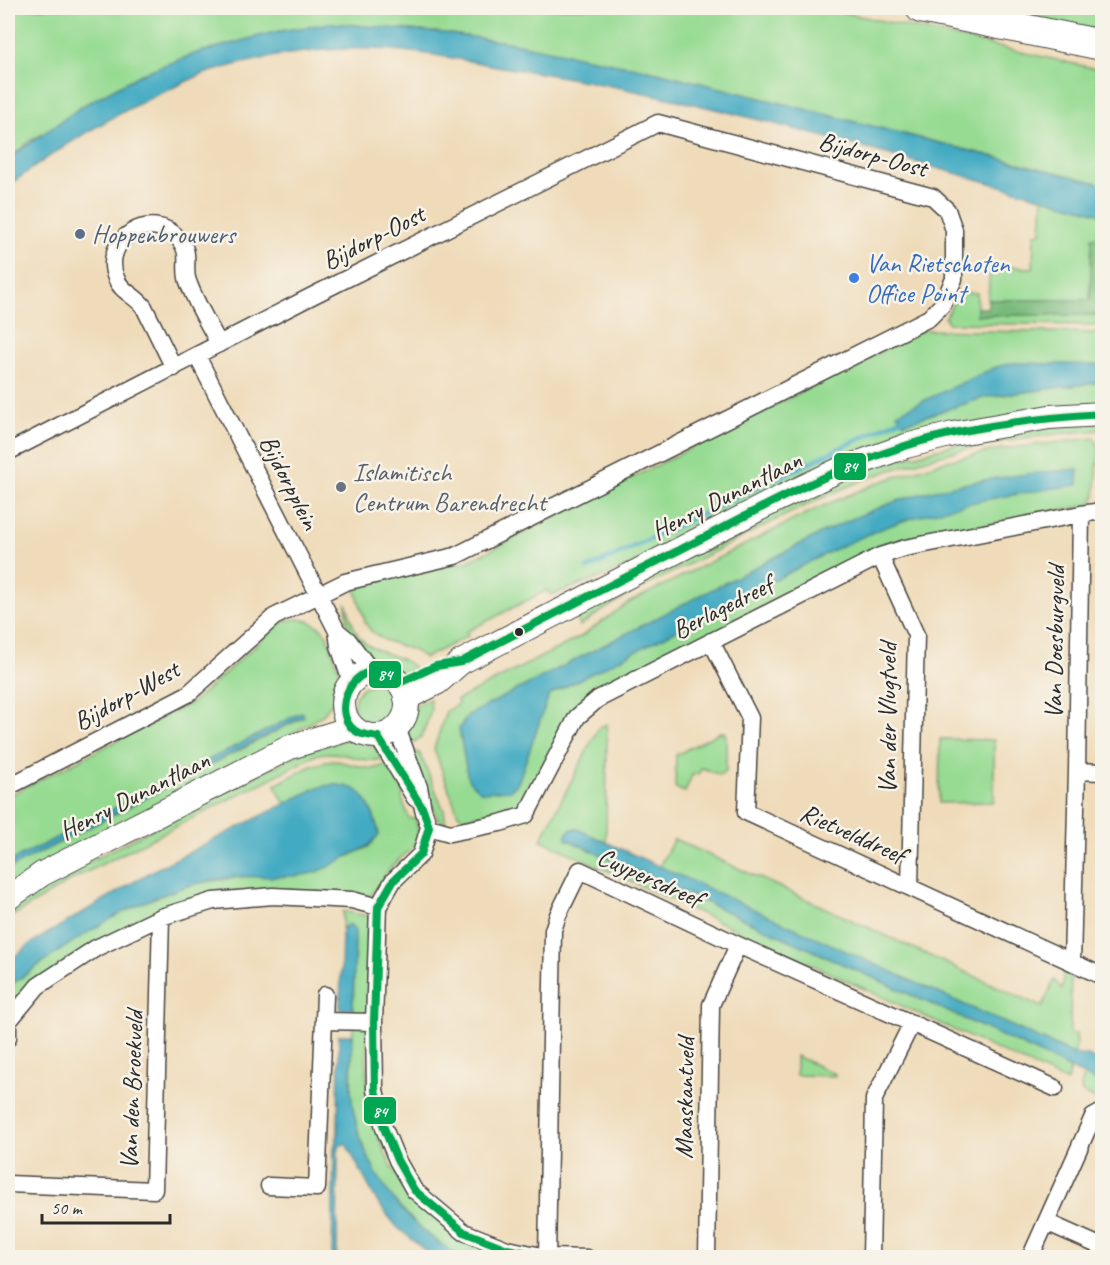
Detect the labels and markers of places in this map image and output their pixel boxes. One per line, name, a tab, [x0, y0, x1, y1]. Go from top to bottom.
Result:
place label: Hoppenbrouwers	[92, 218, 237, 251]
marker: Hoppenbrouwers	[73, 227, 87, 241]
place label: Van Rietschoten Office Point	[866, 247, 1011, 310]
marker: Van Rietschoten Office Point	[847, 271, 861, 285]
place label: Islamitisch Centrum Barendrecht	[353, 456, 548, 519]
marker: Islamitisch Centrum Barendrecht	[334, 480, 348, 494]
unlabelled marker	[513, 626, 525, 638]

